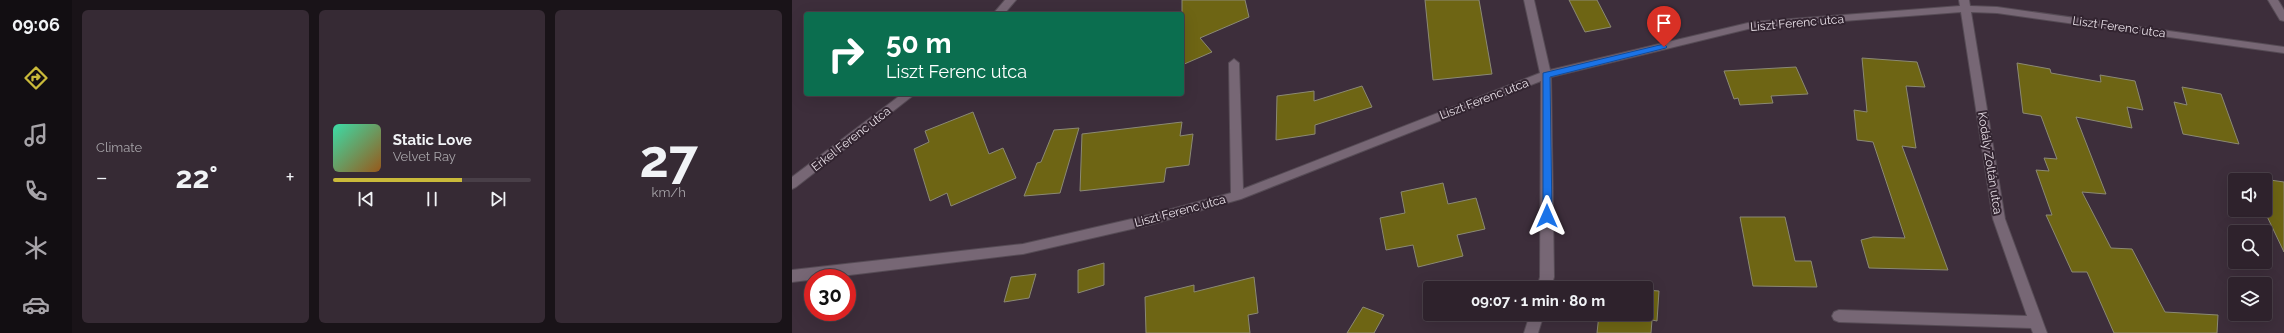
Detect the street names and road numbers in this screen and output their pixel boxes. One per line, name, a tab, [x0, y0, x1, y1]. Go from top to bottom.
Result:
street label: Liszt Ferenc utca	[1750, 12, 1844, 34]
street label: Liszt Ferenc utca	[2071, 14, 2167, 40]
street label: Liszt Ferenc utca	[1438, 76, 1530, 122]
street label: Erkel Ferenc utca	[809, 104, 893, 174]
street label: Kodály Zoltán utca	[1975, 111, 2005, 215]
street label: Liszt Ferenc utca	[1133, 192, 1227, 230]

